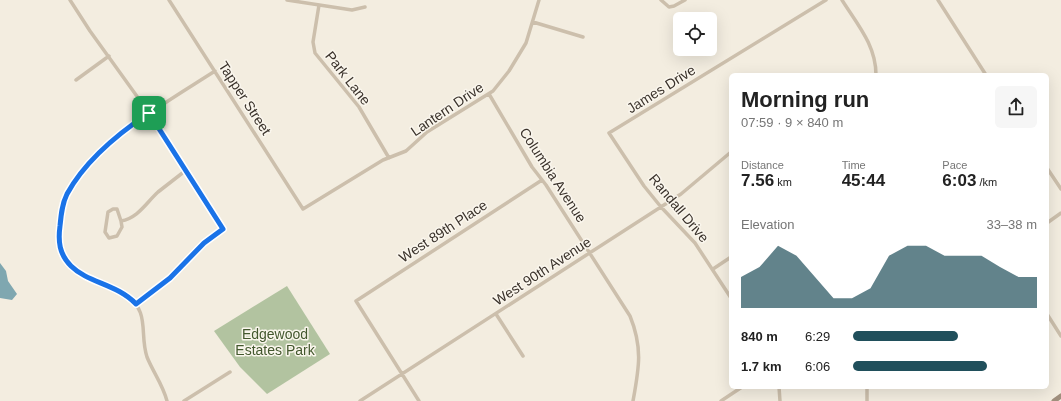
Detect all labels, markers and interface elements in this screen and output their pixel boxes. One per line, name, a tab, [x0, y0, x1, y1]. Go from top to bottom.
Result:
map controls	[673, 12, 717, 56]
button: locate	[673, 12, 717, 56]
street label: Park Lane	[322, 48, 374, 108]
street label: Tapper Street	[215, 58, 275, 138]
street label: James Drive	[624, 61, 698, 116]
street label: Lantern Drive	[408, 79, 486, 139]
button: share	[995, 86, 1037, 128]
text: Morning run	[741, 87, 869, 112]
pin	[132, 96, 166, 130]
icon: arrive	[138, 102, 160, 124]
text: 07:59 · 9 × 840 m	[741, 115, 843, 130]
street label: Columbia Avenue	[516, 125, 590, 225]
text: Distance	[741, 159, 784, 171]
text: Time	[842, 159, 866, 171]
text: Pace	[942, 159, 967, 171]
street label: Randall Drive	[646, 171, 712, 245]
text: 7.56	[741, 171, 774, 190]
text: 45:44	[842, 171, 885, 190]
text: 6:03	[942, 171, 976, 190]
text: km	[774, 176, 792, 188]
text: /km	[976, 176, 997, 188]
street label: West 89th Place	[396, 196, 490, 265]
text: Elevation	[741, 217, 794, 232]
text: 33–38 m	[986, 217, 1037, 232]
street label: West 90th Avenue	[490, 233, 594, 309]
park label: Edgewood Estates Park	[235, 326, 316, 358]
text: 840 m	[741, 329, 778, 344]
text: 6:29	[805, 329, 830, 344]
text: 1.7 km	[741, 359, 781, 374]
text: 6:06	[805, 359, 830, 374]

